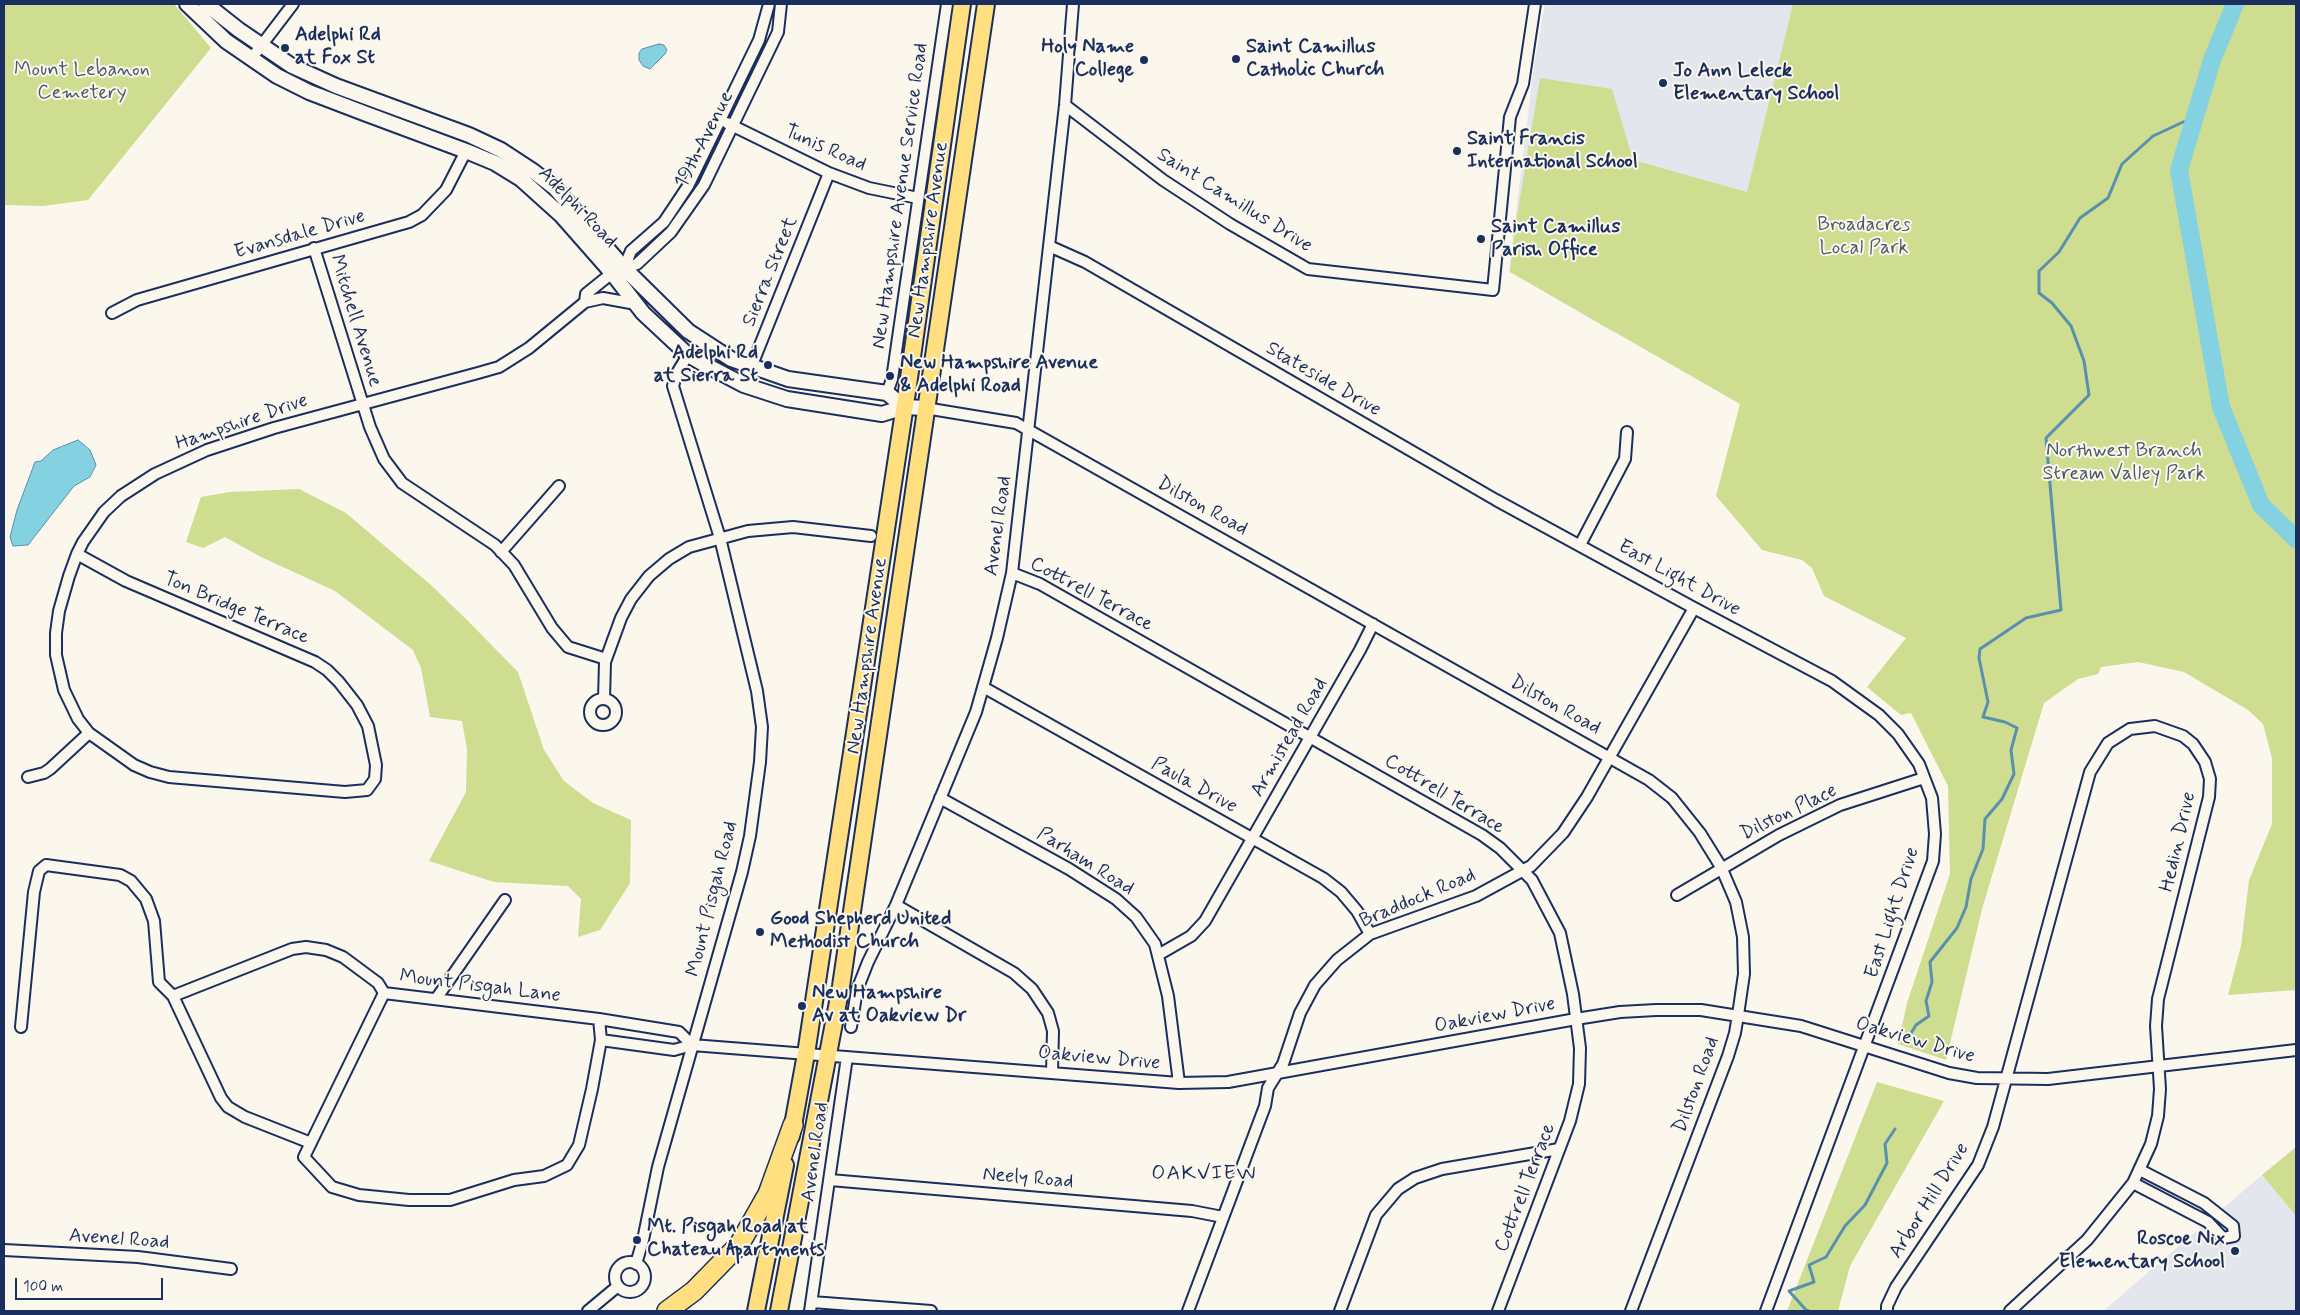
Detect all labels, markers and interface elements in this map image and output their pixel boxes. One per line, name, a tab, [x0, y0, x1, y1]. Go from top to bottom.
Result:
place label: Adelphi Rd at Fox St	[295, 24, 381, 71]
place label: Holy Name College	[1041, 36, 1134, 83]
place label: Saint Camillus Catholic Church	[1246, 36, 1384, 83]
street label: New Hampshire Avenue Service Road	[868, 41, 934, 351]
marker: Adelphi Rd at Fox St	[279, 42, 291, 54]
marker: Saint Camillus Catholic Church	[1230, 53, 1242, 65]
marker: Holy Name College	[1138, 54, 1150, 66]
park label: Mount Lebanon Cemetery	[14, 59, 150, 106]
place label: Jo Ann Leleck Elementary School	[1673, 60, 1839, 107]
marker: Jo Ann Leleck Elementary School	[1657, 77, 1669, 89]
street label: 19th Avenue	[670, 87, 740, 193]
street label: Tunis Road	[780, 120, 870, 178]
place label: Saint Francis International School	[1467, 128, 1638, 175]
street label: New Hampshire Avenue	[903, 140, 955, 340]
street label: Saint Camillus Drive	[1152, 143, 1316, 259]
marker: Saint Francis International School	[1451, 145, 1463, 157]
street label: Adelphi Road	[532, 162, 622, 254]
street label: Evansdale Drive	[232, 205, 368, 265]
street label: Sierra Street	[738, 214, 804, 330]
park label: Broadacres Local Park	[1817, 214, 1911, 261]
place label: Saint Camillus Parish Office	[1491, 216, 1620, 263]
marker: Saint Camillus Parish Office	[1475, 233, 1487, 245]
street label: Mitchell Avenue	[324, 252, 386, 390]
street label: Stateside Drive	[1261, 337, 1385, 423]
place label: Adelphi Rd at Sierra St	[654, 342, 758, 389]
place label: New Hampshire Avenue & Adelphi Road	[900, 352, 1098, 399]
marker: Adelphi Rd at Sierra St	[762, 359, 774, 371]
marker: New Hampshire Avenue & Adelphi Road	[884, 370, 896, 382]
street label: Hampshire Drive	[173, 389, 311, 457]
park label: Northwest Branch Stream Valley Park	[2042, 440, 2206, 487]
street label: Dilston Road	[1152, 472, 1252, 542]
street label: Avenel Road	[980, 474, 1018, 578]
street label: East Light Drive	[1614, 535, 1744, 623]
street label: Cottrell Terrace	[1025, 552, 1157, 638]
street label: New Hampshire Avenue	[842, 556, 894, 756]
street label: Ton Bridge Terrace	[160, 567, 312, 651]
street label: Dilston Road	[1505, 671, 1605, 741]
street label: Armistead Road	[1246, 674, 1334, 802]
street label: Cottrell Terrace	[1380, 750, 1508, 840]
street label: Paula Drive	[1147, 753, 1241, 819]
street label: Dilston Place	[1737, 779, 1841, 847]
street label: Hedin Drive	[2156, 789, 2202, 895]
street label: Mount Pisgah Road	[682, 819, 744, 979]
street label: Parham Road	[1032, 823, 1138, 901]
street label: East Light Drive	[1861, 844, 1925, 982]
street label: Braddock Road	[1356, 864, 1480, 934]
place label: Good Shepherd United Methodist Church	[770, 908, 951, 955]
marker: Good Shepherd United Methodist Church	[754, 926, 766, 938]
street label: Mount Pisgah Lane	[398, 965, 562, 1009]
place label: New Hampshire Av at Oakview Dr	[812, 982, 966, 1029]
street label: Oakview Drive	[1432, 993, 1558, 1039]
marker: New Hampshire Av at Oakview Dr	[796, 1000, 808, 1012]
street label: Oakview Drive	[1853, 1013, 1977, 1069]
street label: Dilston Road	[1669, 1034, 1725, 1136]
street label: Oakview Drive	[1037, 1042, 1161, 1076]
street label: Avenel Road	[797, 1100, 835, 1204]
street label: Cottrell Terrace	[1490, 1120, 1562, 1256]
street label: Arbor Hill Drive	[1885, 1139, 1975, 1263]
district label: OAKVIEW	[1154, 1162, 1254, 1188]
street label: Neely Road	[982, 1163, 1074, 1195]
place label: Mt. Pisgah Road at Chateau Apartments	[647, 1216, 824, 1263]
street label: Avenel Road	[68, 1225, 170, 1255]
place label: Roscoe Nix Elementary School	[2059, 1228, 2225, 1275]
marker: Mt. Pisgah Road at Chateau Apartments	[631, 1234, 643, 1246]
marker: Roscoe Nix Elementary School	[2229, 1245, 2241, 1257]
scale bar	[18, 1268, 165, 1300]
text: 100 m	[23, 1277, 63, 1297]

